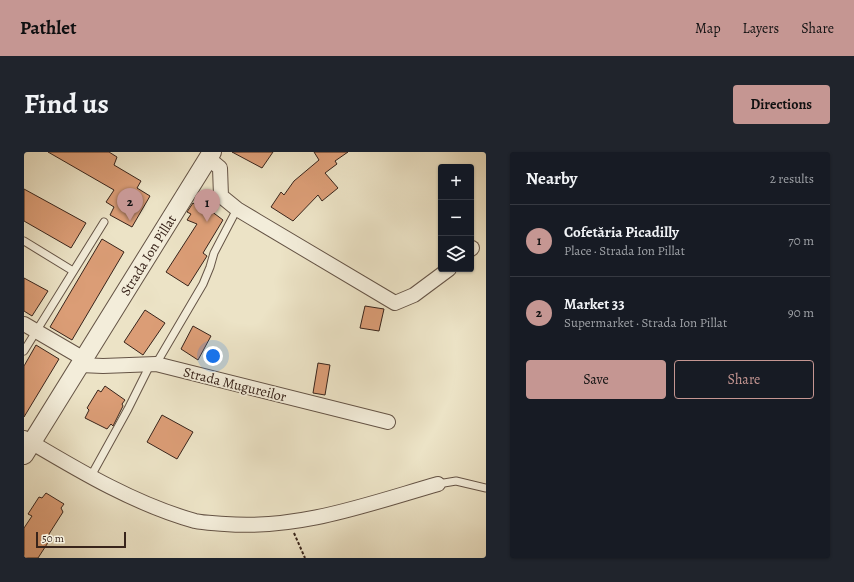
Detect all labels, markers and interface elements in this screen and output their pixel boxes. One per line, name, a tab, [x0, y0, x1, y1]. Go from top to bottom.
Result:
text: Pathlet	[20, 15, 76, 41]
text: Map	[695, 19, 721, 38]
text: Layers	[743, 19, 779, 38]
text: Share	[801, 19, 834, 38]
text: Find us	[24, 85, 109, 123]
button: Directions	[733, 85, 830, 124]
map controls	[438, 164, 474, 272]
button: +	[438, 164, 474, 200]
text: Nearby	[526, 167, 577, 190]
text: 2 results	[770, 170, 814, 187]
pin: 2	[117, 188, 143, 221]
pin: 1	[194, 189, 220, 222]
button: −	[438, 200, 474, 236]
street label: Strada Ion Pillat	[116, 211, 181, 299]
text: Cofetăria Picadilly	[564, 222, 679, 242]
text: 1	[537, 232, 541, 249]
text: 70 m	[788, 232, 814, 249]
button: layers	[438, 236, 474, 272]
text: Place · Strada Ion Pillat	[564, 242, 685, 259]
text: Market 33	[564, 294, 625, 314]
text: 2	[536, 304, 542, 321]
text: 90 m	[788, 304, 814, 321]
text: Supermarket · Strada Ion Pillat	[564, 314, 727, 331]
your location	[203, 346, 223, 366]
button: Save	[526, 360, 666, 399]
button: Share	[674, 360, 814, 399]
street label: Strada Mugureilor	[181, 363, 289, 407]
scale bar	[36, 530, 126, 549]
text: 50 m	[42, 531, 64, 546]

